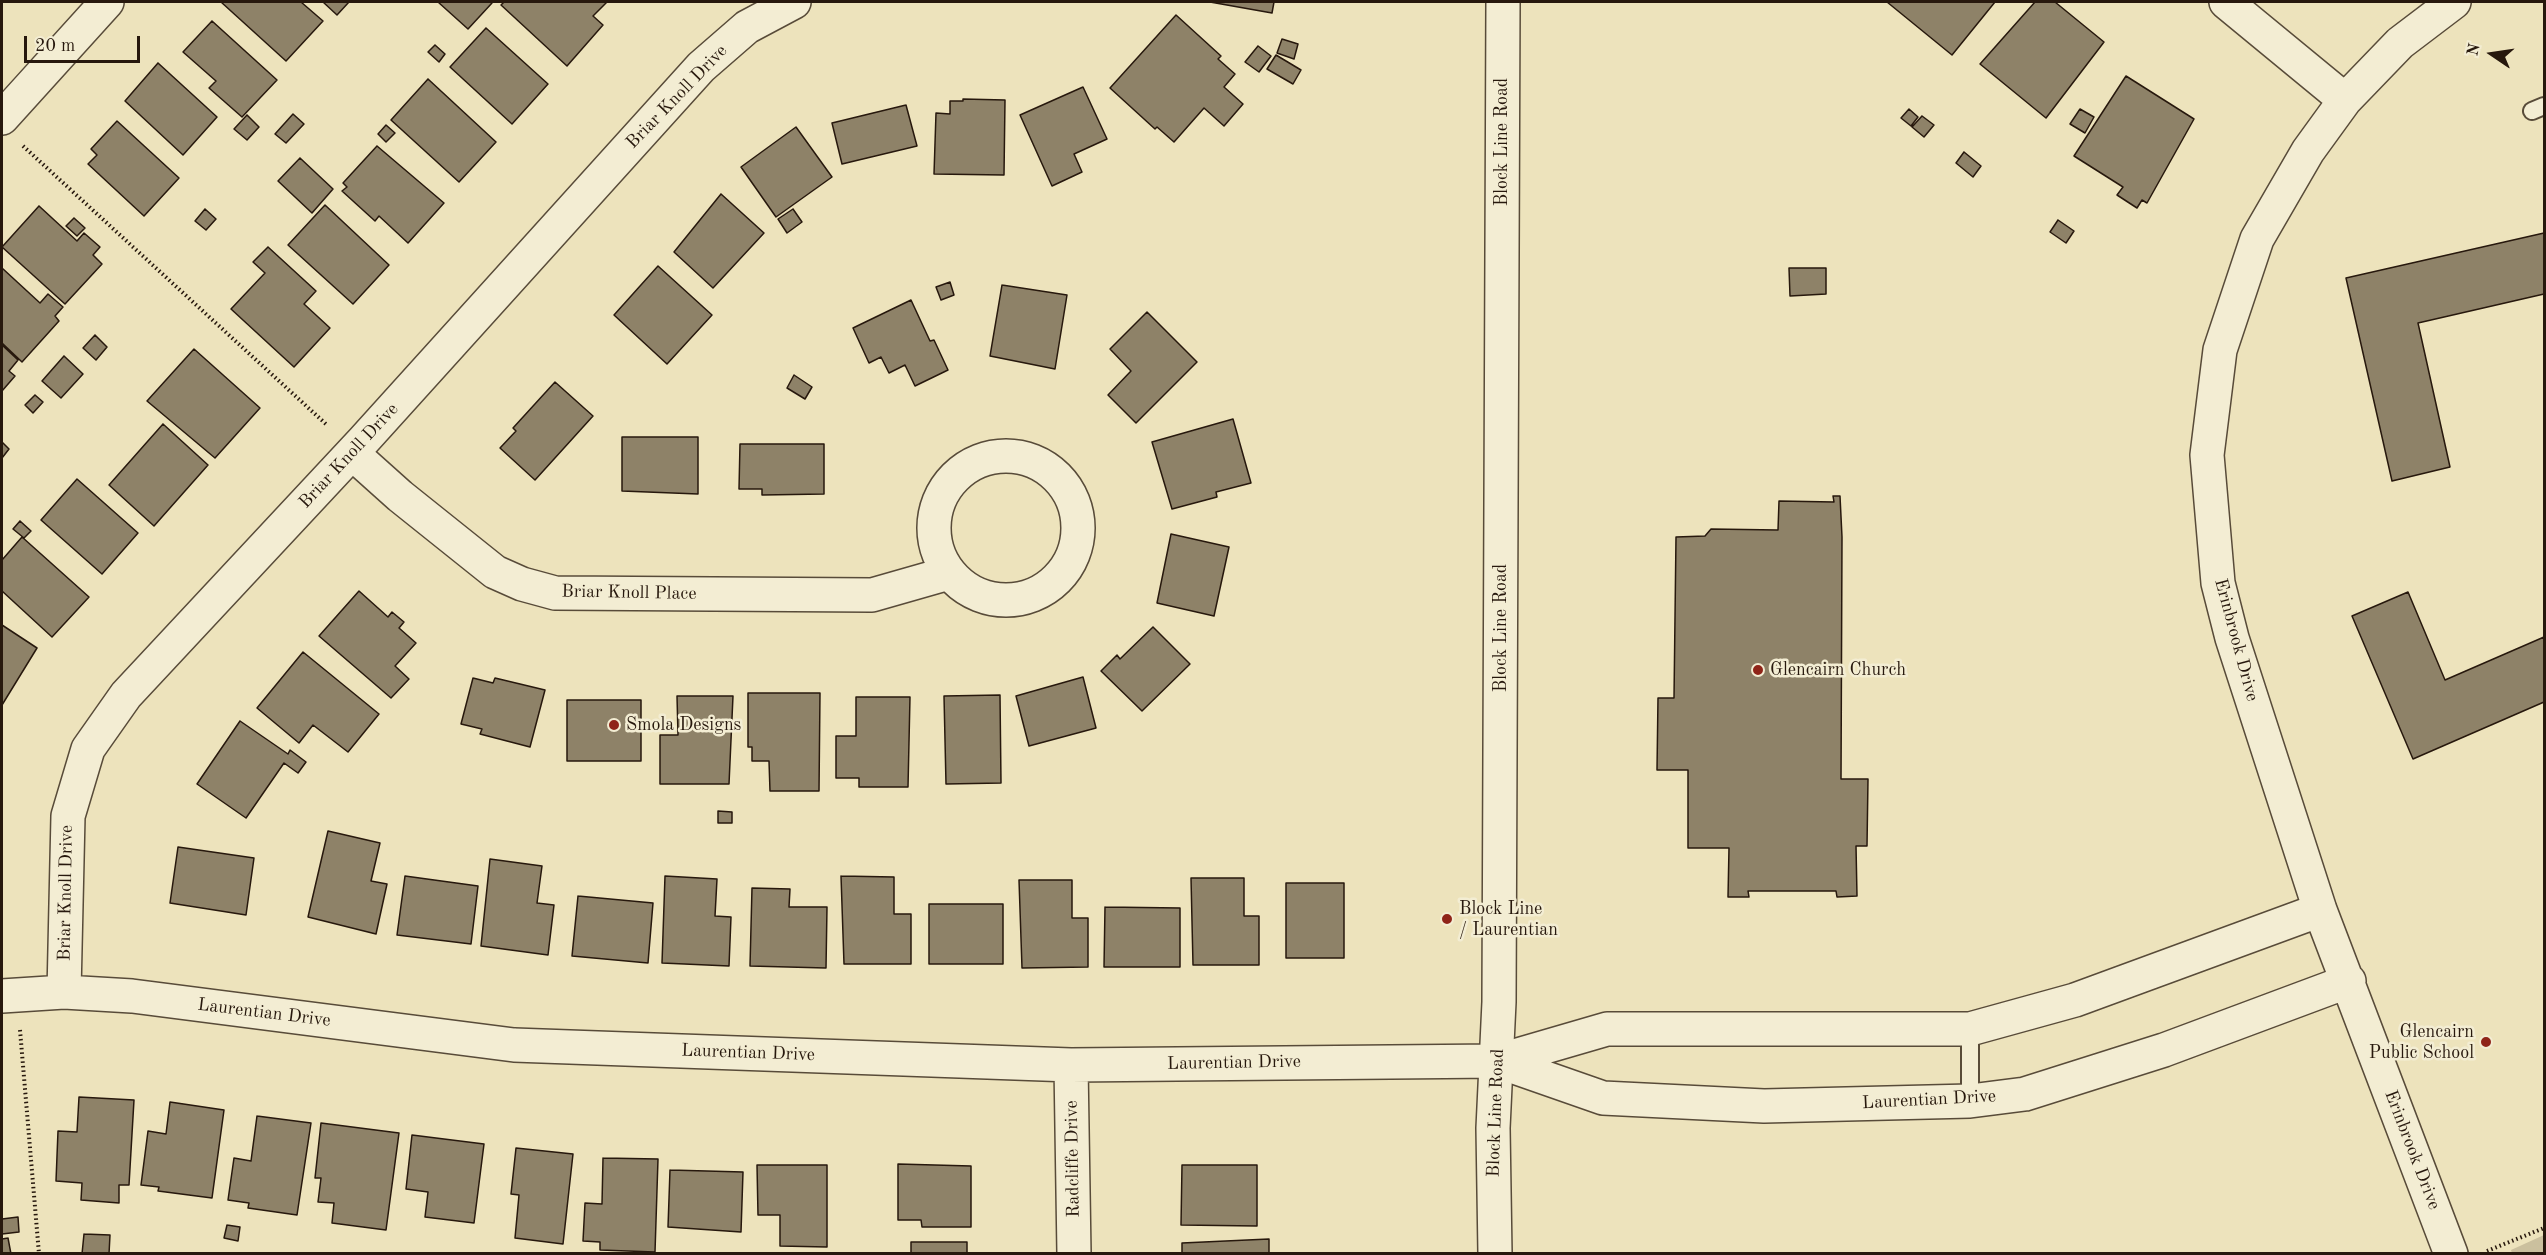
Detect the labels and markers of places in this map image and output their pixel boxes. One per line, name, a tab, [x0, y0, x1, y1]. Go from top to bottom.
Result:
place label: Glencairn Church	[1770, 659, 1906, 681]
marker: Glencairn Church	[1751, 663, 1765, 677]
place label: Smola Designs	[626, 714, 741, 736]
marker: Smola Designs	[607, 718, 621, 732]
place label: Block Line / Laurentian	[1459, 898, 1558, 940]
marker: Block Line / Laurentian	[1440, 912, 1454, 926]
place label: Glencairn Public School	[2369, 1021, 2474, 1064]
marker: Glencairn Public School	[2479, 1035, 2493, 1049]

